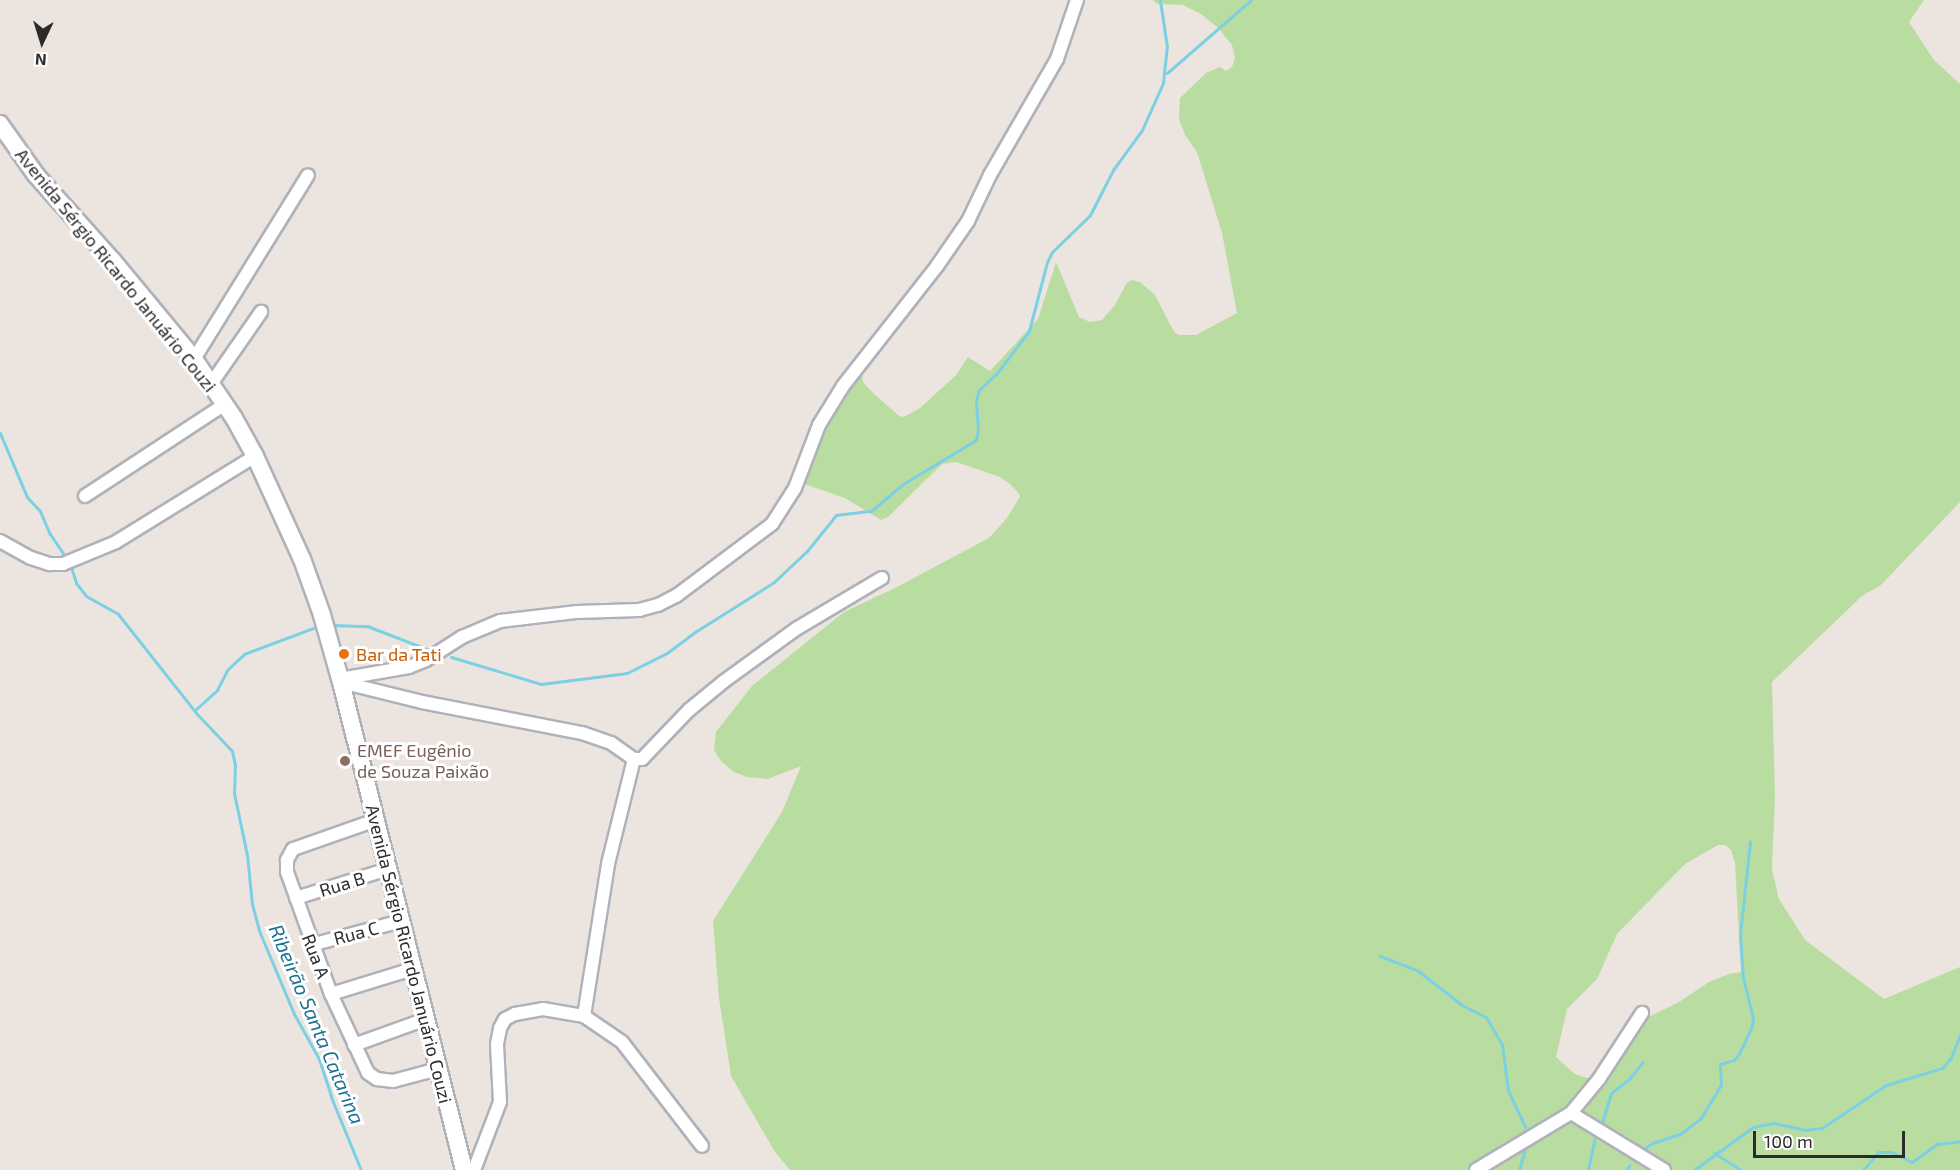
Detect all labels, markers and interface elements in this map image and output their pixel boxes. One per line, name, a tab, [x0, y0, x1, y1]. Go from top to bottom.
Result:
north arrow	[12, 12, 72, 72]
text: N	[34, 51, 47, 70]
street label: Avenida Sérgio Ricardo Januário Couzi	[11, 144, 221, 396]
place label: Bar da Tati	[356, 643, 442, 665]
marker: Bar da Tati	[337, 647, 351, 661]
place label: EMEF Eugênio de Souza Paixão	[357, 740, 489, 783]
marker: EMEF Eugênio de Souza Paixão	[338, 754, 352, 768]
street label: Avenida Sérgio Ricardo Januário Couzi	[361, 802, 457, 1106]
street label: Rua B	[317, 867, 367, 901]
street label: Rua C	[331, 917, 381, 949]
water label: Ribeirão Santa Catarina	[264, 921, 370, 1127]
street label: Rua A	[298, 930, 334, 982]
scale bar	[1756, 1119, 1908, 1157]
text: 100 m	[1764, 1130, 1813, 1152]

